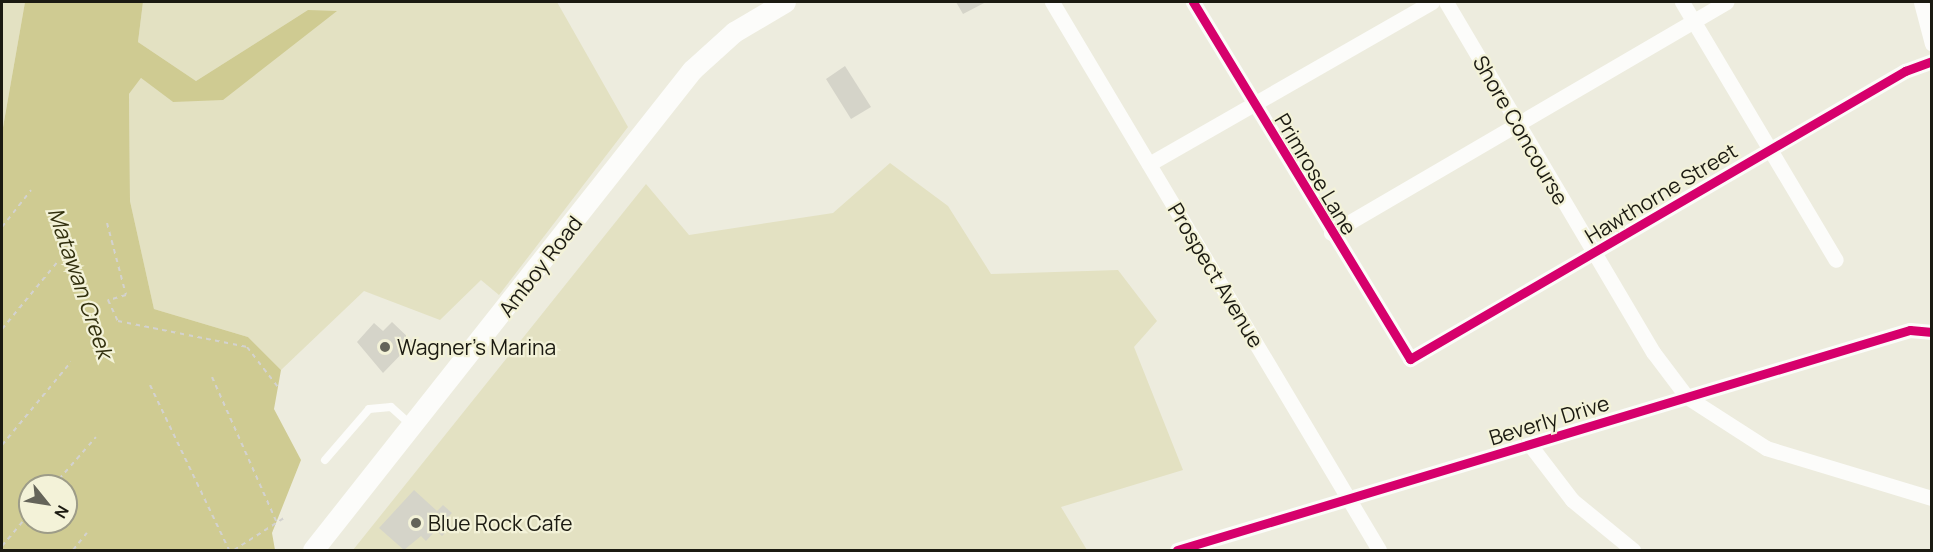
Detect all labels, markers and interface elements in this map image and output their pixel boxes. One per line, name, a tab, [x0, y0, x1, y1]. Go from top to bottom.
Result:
street label: Shore Concourse	[1468, 51, 1574, 209]
street label: Primrose Lane	[1270, 109, 1362, 239]
street label: Hawthorne Street	[1580, 138, 1742, 248]
street label: Prospect Avenue	[1163, 198, 1269, 352]
water label: Matawan Creek	[42, 204, 118, 362]
street label: Amboy Road	[493, 211, 587, 321]
place label: Wagner's Marina	[397, 334, 556, 360]
marker: Wagner's Marina	[378, 340, 392, 354]
street label: Beverly Drive	[1486, 390, 1612, 450]
north arrow	[18, 474, 78, 534]
text: N	[49, 502, 74, 522]
place label: Blue Rock Cafe	[428, 510, 573, 536]
marker: Blue Rock Cafe	[409, 516, 423, 530]

